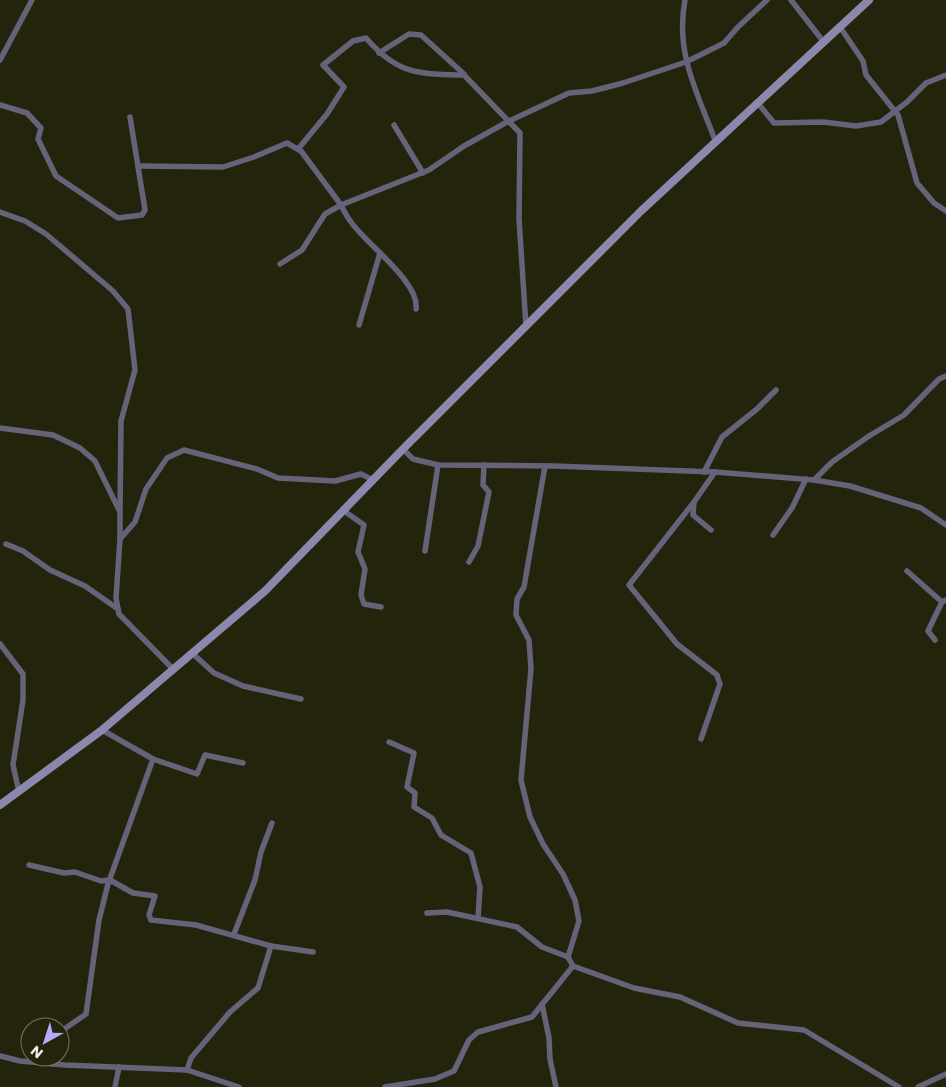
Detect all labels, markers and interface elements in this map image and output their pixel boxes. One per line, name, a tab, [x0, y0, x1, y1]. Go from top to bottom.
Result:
north arrow	[20, 1017, 70, 1067]
text: N	[26, 1041, 47, 1063]

